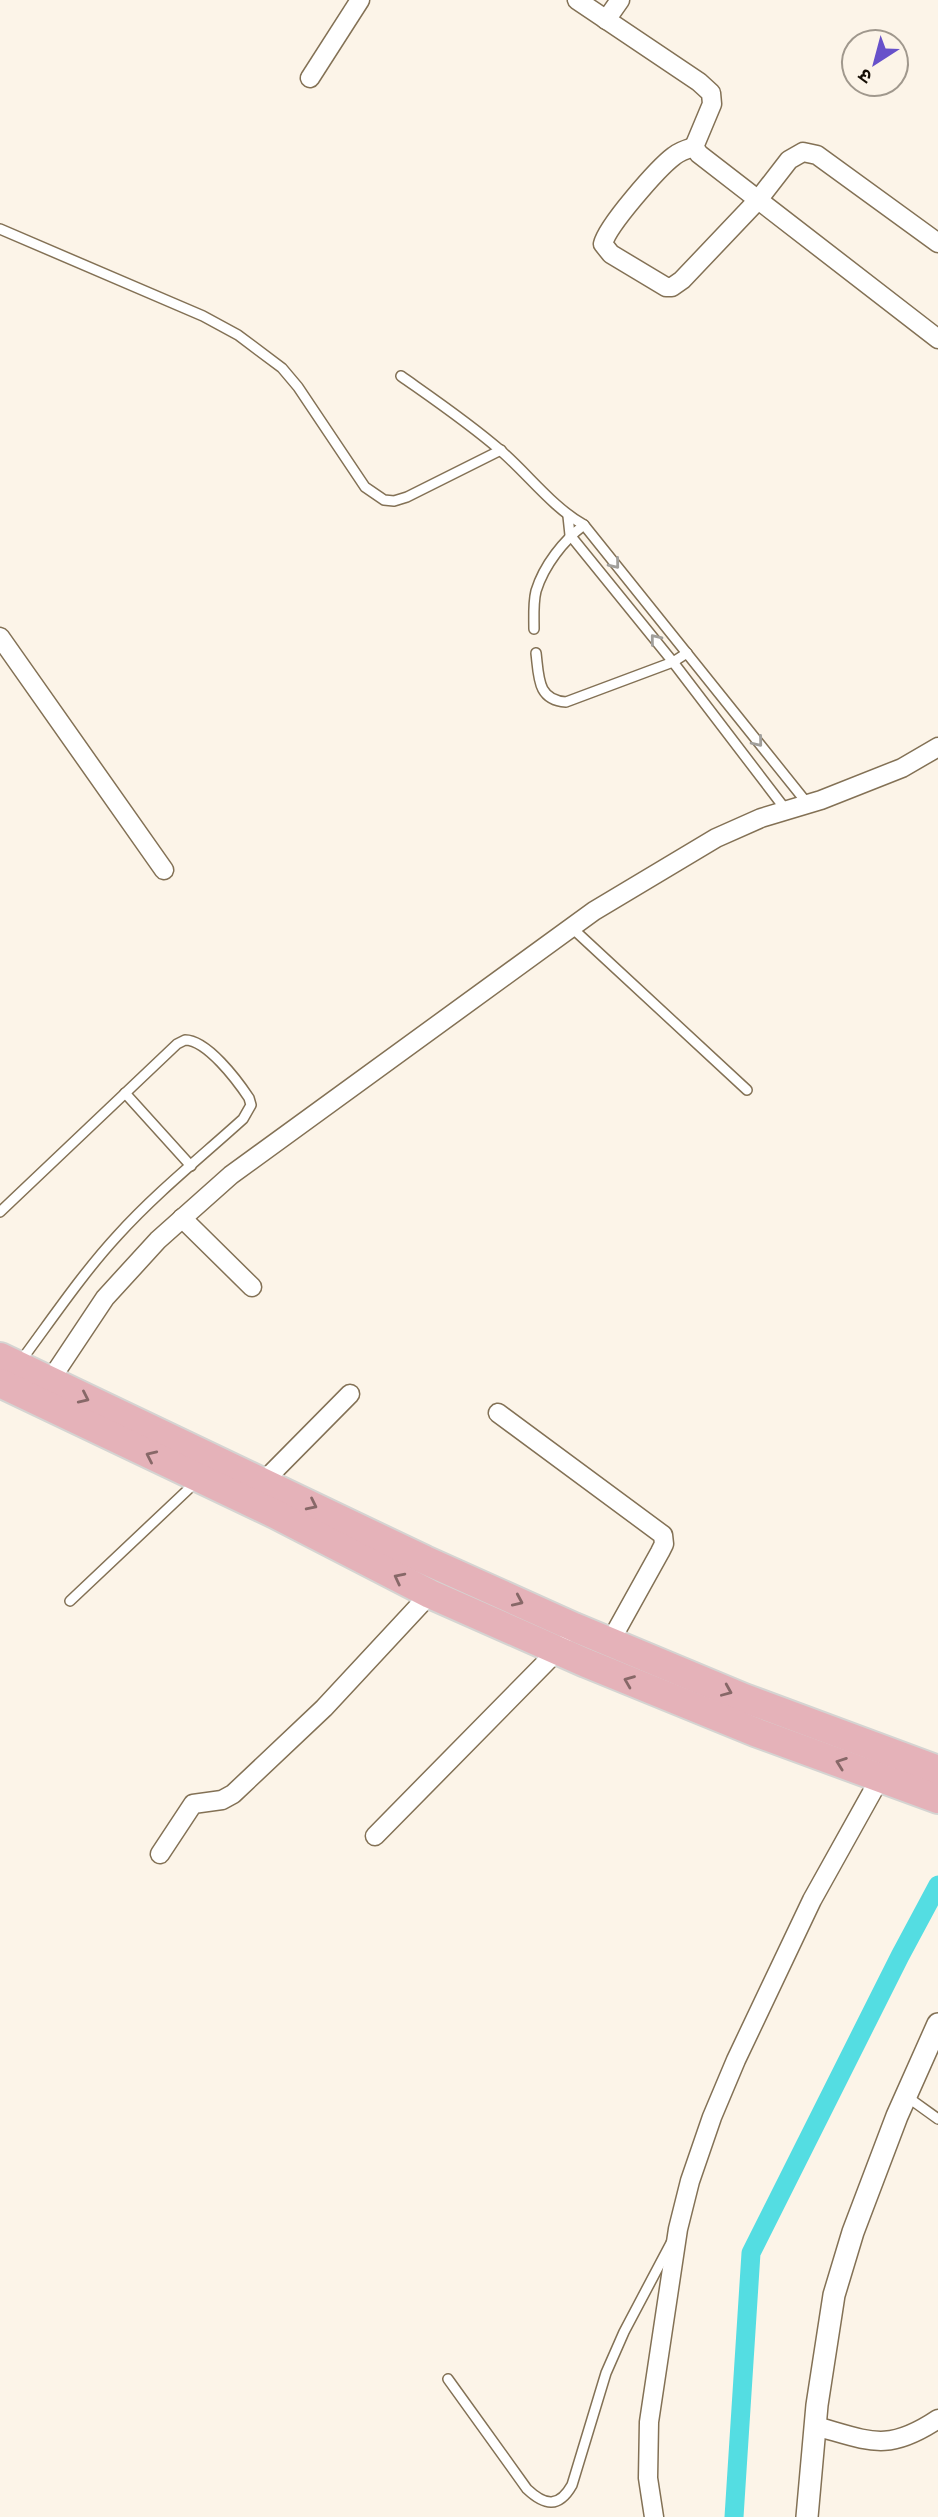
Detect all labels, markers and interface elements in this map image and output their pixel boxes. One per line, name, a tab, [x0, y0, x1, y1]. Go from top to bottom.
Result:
north arrow	[840, 28, 910, 98]
text: उ	[853, 63, 877, 90]
one-way arrow	[607, 556, 620, 568]
one-way arrow	[650, 635, 663, 647]
one-way arrow	[749, 734, 762, 746]
one-way arrow	[76, 1389, 89, 1403]
one-way arrow	[145, 1450, 158, 1464]
one-way arrow	[305, 1497, 317, 1511]
one-way arrow	[394, 1572, 406, 1586]
one-way arrow	[510, 1593, 523, 1607]
one-way arrow	[623, 1675, 635, 1689]
one-way arrow	[720, 1682, 732, 1696]
one-way arrow	[835, 1757, 847, 1771]

